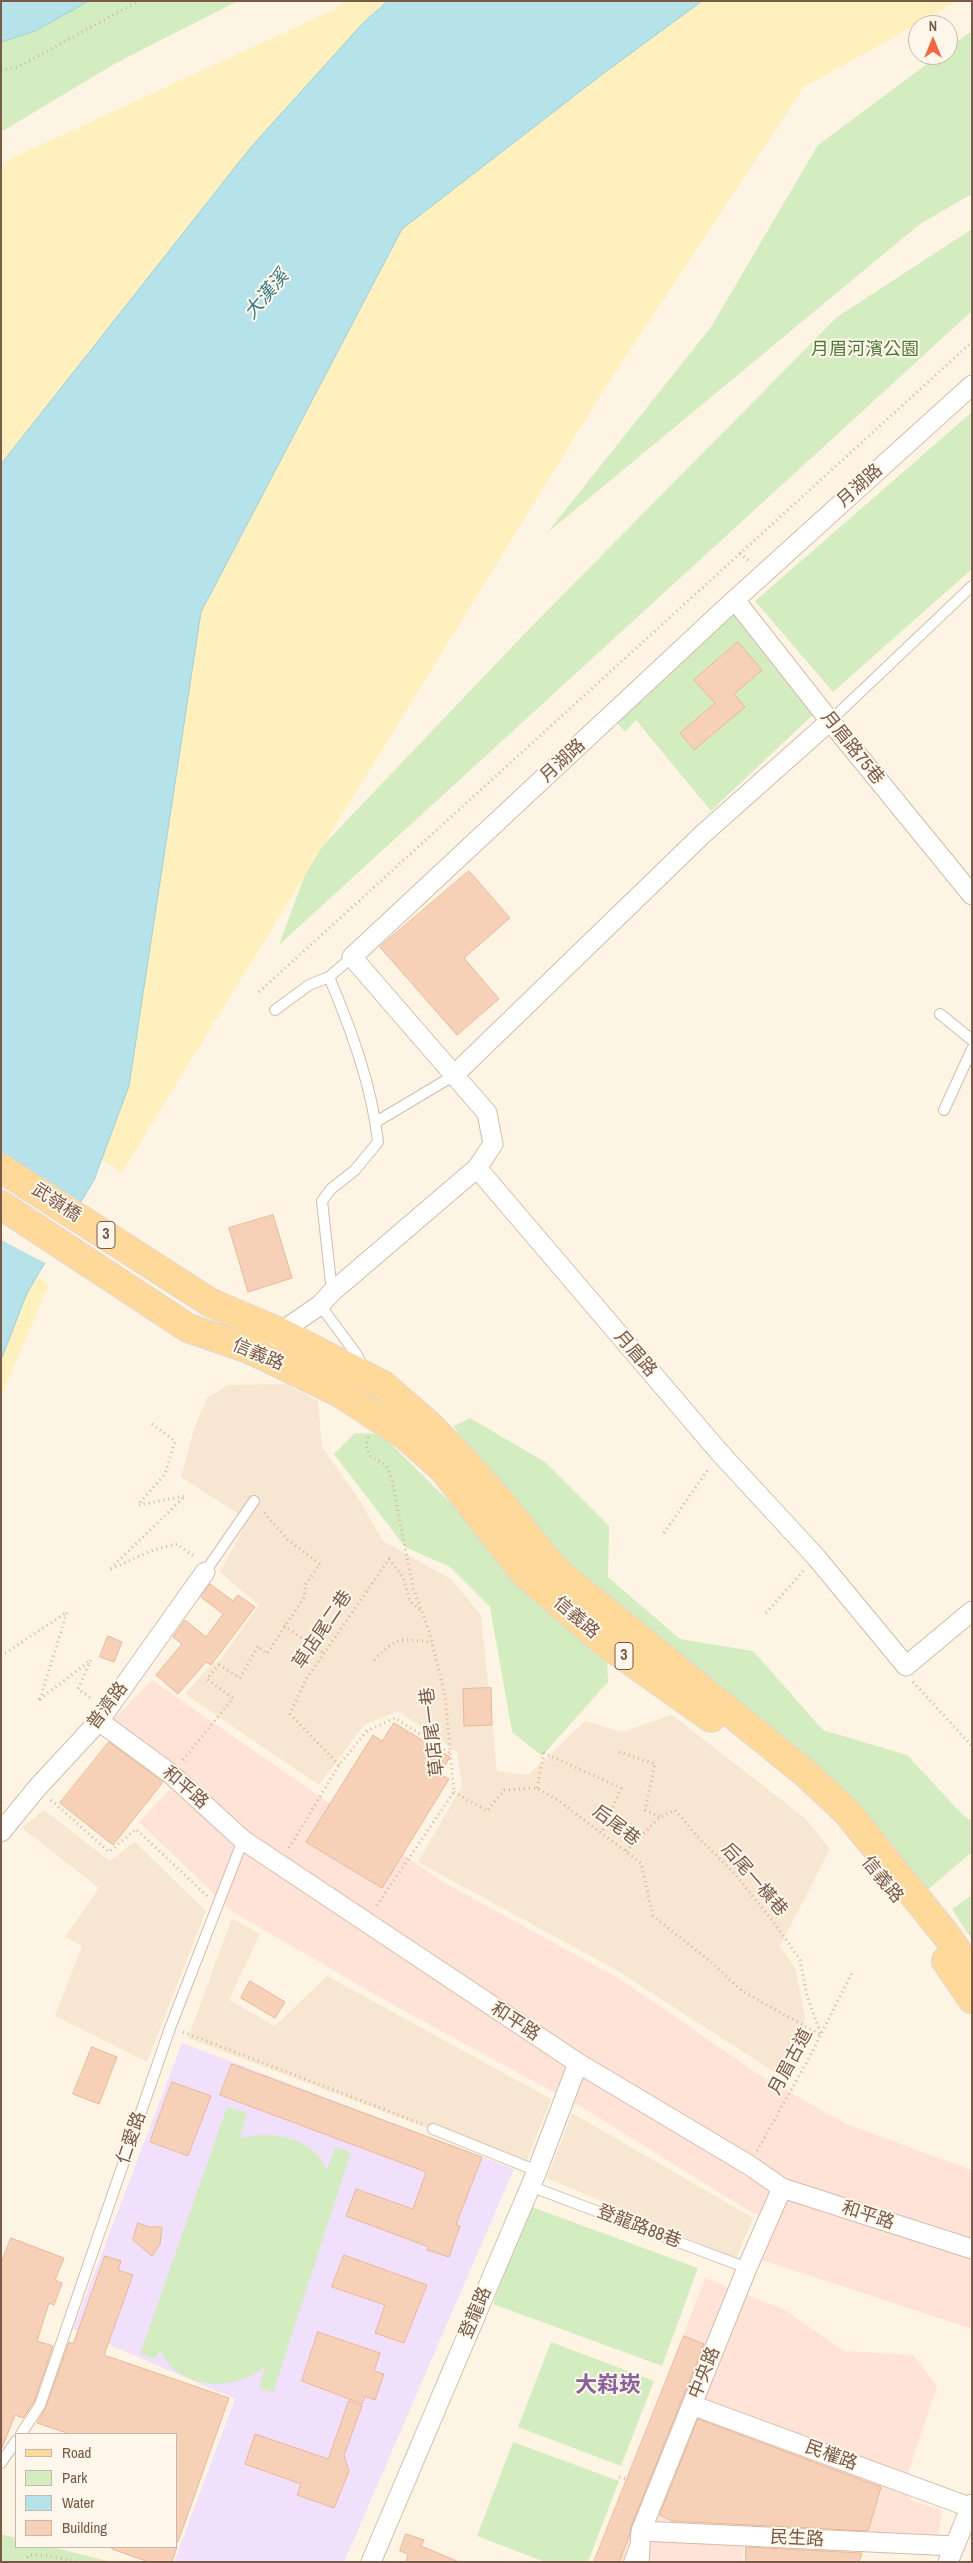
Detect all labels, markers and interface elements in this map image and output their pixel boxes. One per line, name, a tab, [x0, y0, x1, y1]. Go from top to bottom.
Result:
north arrow	[908, 15, 958, 65]
text: N	[929, 17, 937, 35]
water label: 大漢溪	[240, 266, 294, 324]
park label: 月眉河濱公園	[811, 339, 919, 361]
street label: 月湖路	[833, 460, 887, 512]
street label: 月眉路75巷	[816, 707, 888, 789]
street label: 月湖路	[536, 735, 590, 787]
street label: 武嶺橋	[27, 1179, 85, 1227]
road number: 3	[97, 1222, 115, 1248]
street label: 月眉路	[609, 1327, 661, 1381]
street label: 信義路	[229, 1335, 287, 1375]
street label: 草店尾二巷	[289, 1587, 357, 1673]
street label: 信義路	[549, 1592, 603, 1644]
road number: 3	[615, 1642, 633, 1670]
street label: 普濟路	[83, 1678, 133, 1734]
street label: 草店尾一巷	[417, 1686, 449, 1778]
street label: 和平路	[158, 1762, 212, 1814]
street label: 后尾巷	[588, 1801, 644, 1851]
street label: 后尾一橫巷	[716, 1839, 792, 1921]
street label: 信義路	[857, 1852, 907, 1908]
street label: 和平路	[486, 1998, 544, 2046]
street label: 月眉古道	[765, 2025, 817, 2099]
street label: 仁愛路	[113, 2109, 151, 2167]
street label: 和平路	[839, 2197, 897, 2235]
street label: 登龍路88巷	[594, 2201, 684, 2253]
street label: 登龍路	[456, 2284, 496, 2342]
street label: 中央路	[685, 2344, 725, 2402]
district label: 大嵙崁	[575, 2373, 641, 2399]
legend	[15, 2433, 178, 2548]
street label: 民權路	[802, 2437, 860, 2475]
text: Road	[62, 2442, 91, 2463]
text: Park	[62, 2467, 87, 2488]
text: Water	[62, 2492, 94, 2513]
text: Building	[62, 2517, 107, 2538]
street label: 民生路	[769, 2527, 825, 2551]

